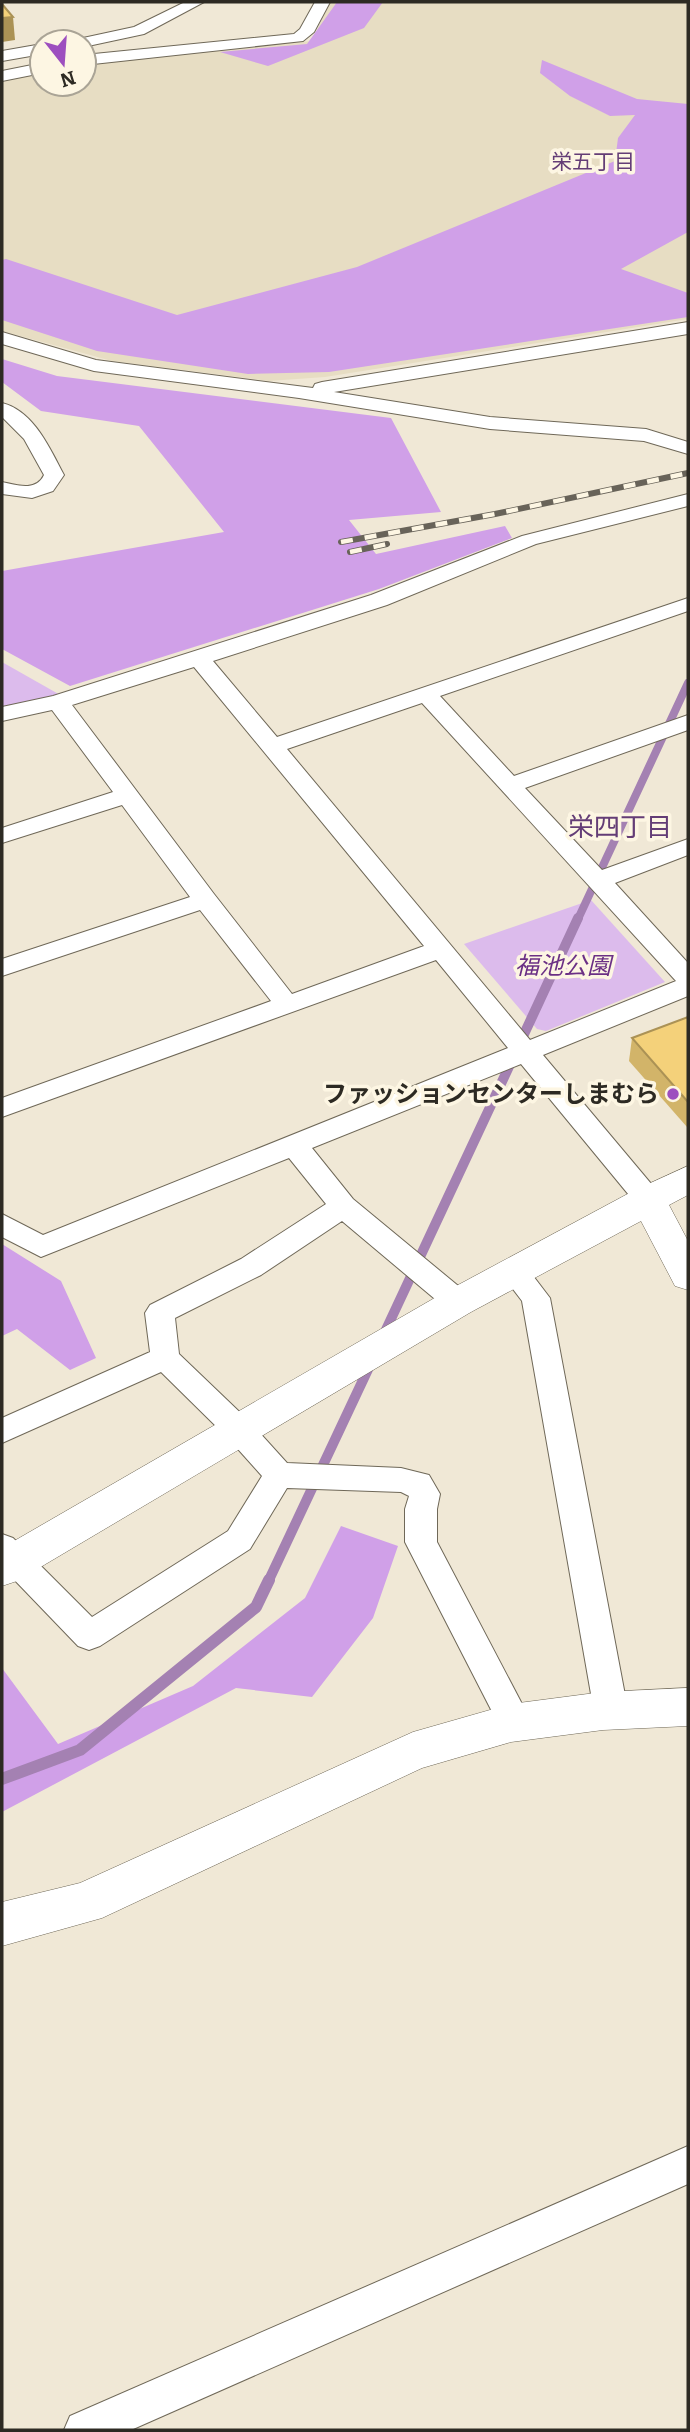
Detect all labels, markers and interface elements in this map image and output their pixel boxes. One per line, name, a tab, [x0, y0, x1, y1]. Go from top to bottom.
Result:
north arrow	[28, 28, 98, 98]
text: N	[57, 66, 78, 92]
district label: 栄五丁目	[551, 149, 635, 175]
district label: 栄四丁目	[568, 812, 672, 843]
park label: 福池公園	[515, 952, 614, 980]
place label: ファッションセンターしまむら	[323, 1080, 659, 1108]
marker: ファッションセンターしまむら	[665, 1086, 681, 1102]

